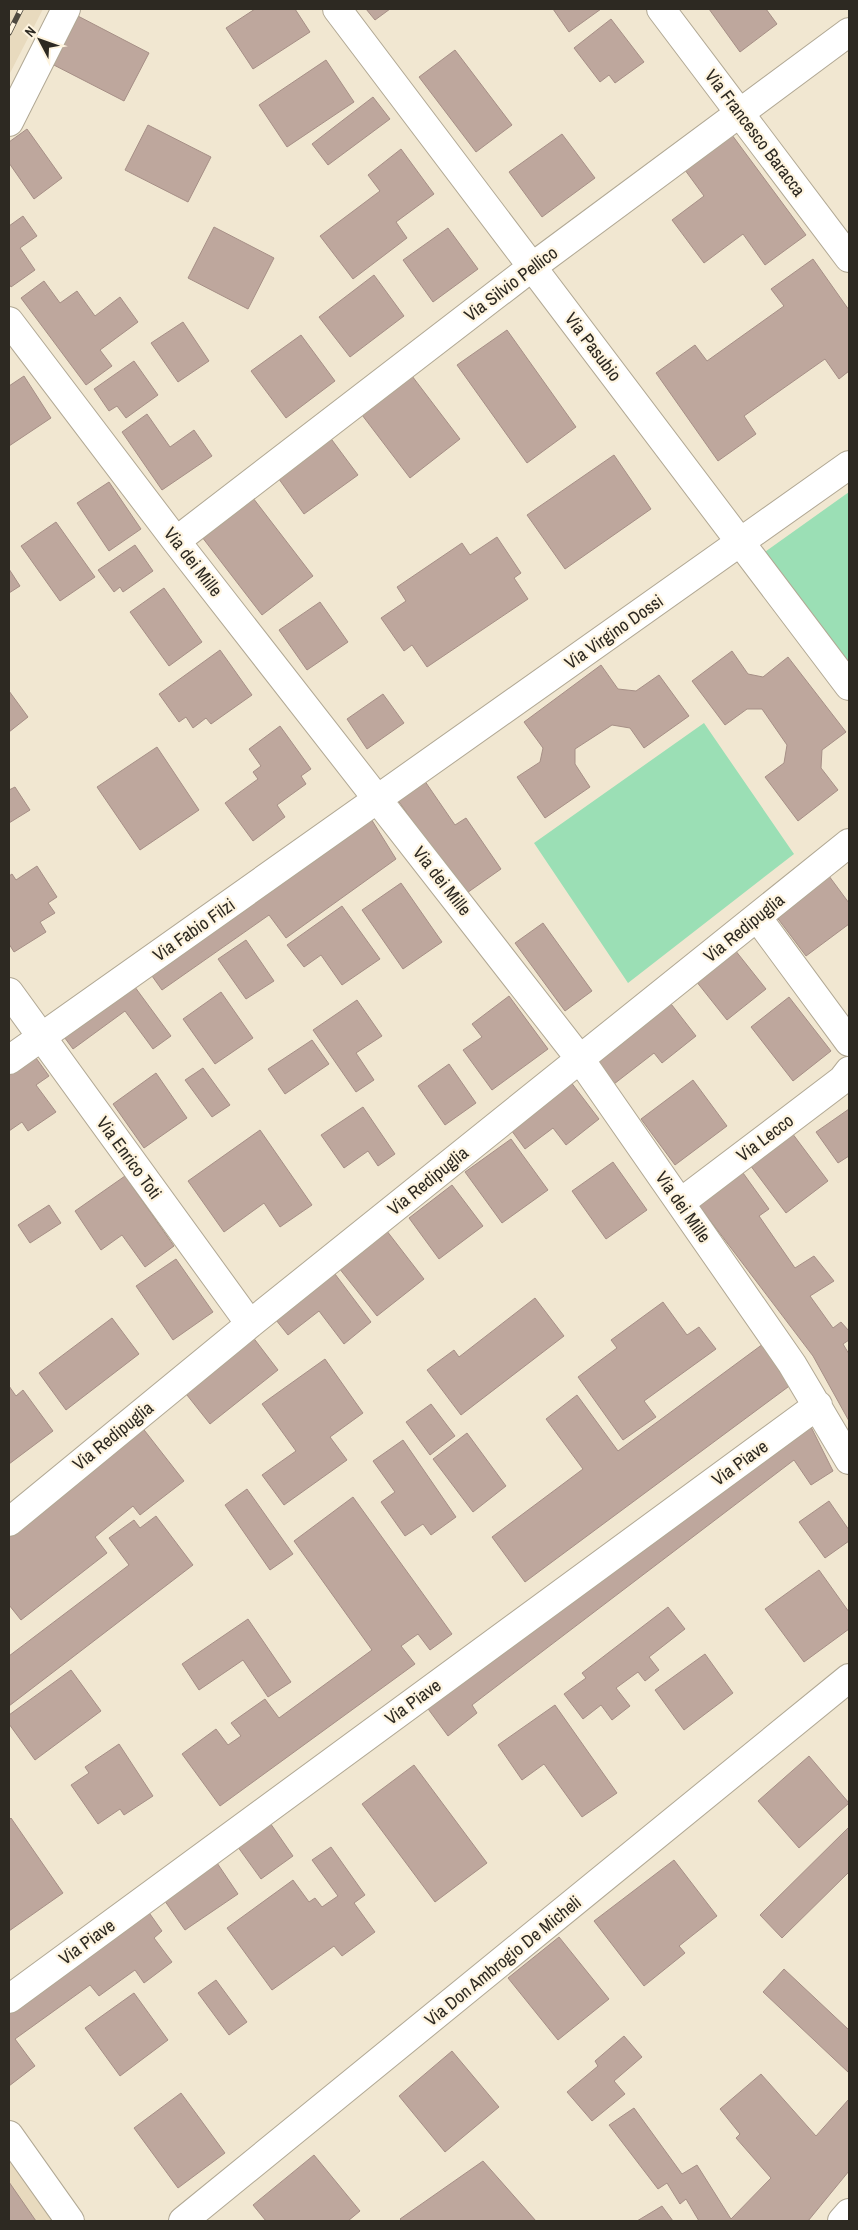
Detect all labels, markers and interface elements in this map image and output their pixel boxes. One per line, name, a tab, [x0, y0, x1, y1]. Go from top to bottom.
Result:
north arrow	[15, 15, 65, 65]
text: N	[21, 22, 40, 41]
street label: Via Francesco Baracca	[699, 64, 811, 201]
street label: Via Silvio Pellico	[459, 240, 563, 327]
street label: Via Pasubio	[559, 307, 628, 386]
street label: Via dei Mille	[158, 522, 228, 602]
street label: Via Virgino Dossi	[559, 588, 668, 675]
street label: Via dei Mille	[407, 841, 477, 921]
street label: Via Redipuglia	[698, 887, 789, 968]
street label: Via Fabio Filzi	[148, 892, 240, 967]
street label: Via Lecco	[731, 1108, 798, 1167]
street label: Via Enrico Toti	[91, 1111, 168, 1204]
street label: Via Redipuglia	[382, 1140, 473, 1221]
street label: Via dei Mille	[650, 1166, 717, 1247]
street label: Via Redipuglia	[67, 1395, 158, 1476]
street label: Via Piave	[707, 1434, 773, 1491]
street label: Via Piave	[380, 1673, 446, 1730]
street label: Via Don Ambrogio De Micheli	[419, 1890, 586, 2032]
street label: Via Piave	[54, 1913, 120, 1970]

